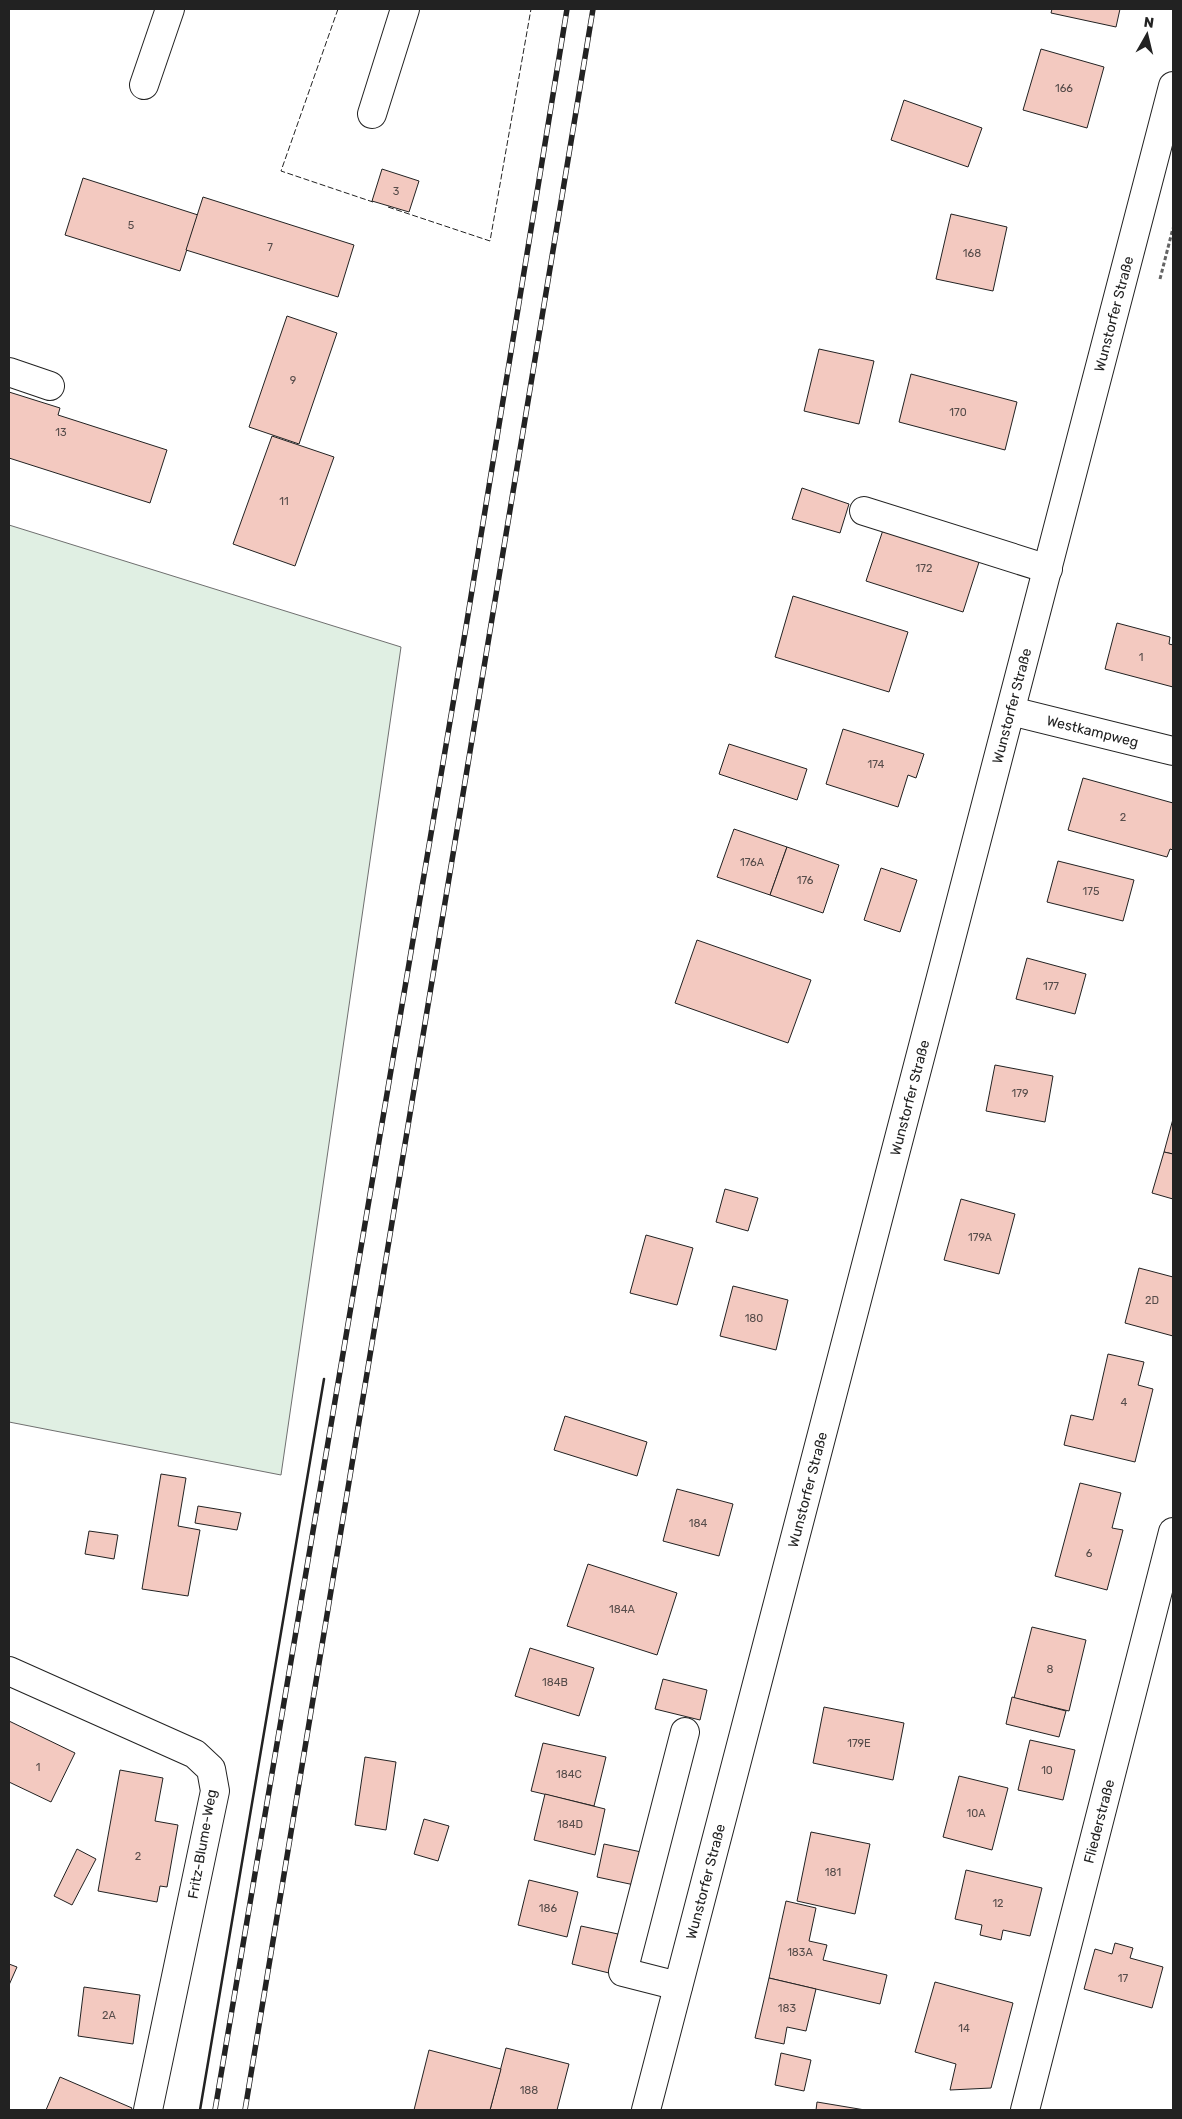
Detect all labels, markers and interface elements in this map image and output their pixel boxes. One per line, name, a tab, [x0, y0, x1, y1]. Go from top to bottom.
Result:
north arrow	[1122, 10, 1172, 60]
text: N	[1143, 14, 1155, 32]
house number: 166	[1055, 82, 1073, 95]
house number: 3	[393, 185, 400, 198]
house number: 5	[128, 219, 135, 232]
house number: 7	[267, 241, 273, 254]
house number: 168	[963, 247, 981, 260]
street label: Wunstorfer Straße	[1091, 254, 1137, 374]
house number: 9	[290, 374, 296, 387]
house number: 170	[949, 406, 967, 419]
house number: 13	[55, 426, 67, 439]
house number: 11	[279, 495, 289, 508]
house number: 172	[916, 562, 932, 575]
street label: Wunstorfer Straße	[989, 646, 1035, 766]
house number: 1	[1139, 651, 1143, 664]
street label: Westkampweg	[1045, 712, 1140, 751]
house number: 174	[868, 758, 885, 771]
house number: 2	[1120, 811, 1126, 824]
house number: 176A	[740, 856, 765, 869]
house number: 176	[797, 874, 814, 887]
house number: 175	[1083, 885, 1100, 898]
house number: 177	[1043, 980, 1059, 993]
street label: Wunstorfer Straße	[887, 1038, 933, 1158]
house number: 179	[1012, 1087, 1028, 1100]
house number: 179A	[968, 1231, 993, 1244]
house number: 2D	[1145, 1294, 1159, 1307]
house number: 180	[745, 1312, 763, 1325]
house number: 4	[1121, 1396, 1128, 1409]
street label: Wunstorfer Straße	[785, 1430, 831, 1549]
house number: 184	[689, 1517, 707, 1530]
house number: 6	[1086, 1547, 1093, 1560]
house number: 184A	[609, 1603, 636, 1616]
house number: 8	[1047, 1663, 1054, 1676]
house number: 184B	[542, 1676, 568, 1689]
house number: 179E	[847, 1737, 871, 1750]
house number: 1	[36, 1761, 40, 1774]
house number: 10	[1041, 1764, 1053, 1777]
house number: 184C	[556, 1768, 582, 1781]
street label: Fliederstraße	[1081, 1778, 1118, 1865]
street label: Fritz-Blume-Weg	[185, 1788, 220, 1900]
house number: 10A	[966, 1807, 986, 1820]
house number: 184D	[557, 1818, 583, 1831]
street label: Wunstorfer Straße	[683, 1822, 729, 1941]
house number: 2	[135, 1850, 141, 1863]
house number: 181	[825, 1866, 841, 1879]
house number: 12	[992, 1897, 1004, 1910]
house number: 186	[539, 1902, 558, 1915]
house number: 183A	[787, 1946, 813, 1959]
house number: 17	[1118, 1972, 1129, 1985]
house number: 183	[778, 2002, 797, 2015]
house number: 2A	[102, 2009, 117, 2022]
house number: 14	[958, 2022, 970, 2035]
house number: 188	[520, 2084, 538, 2097]

